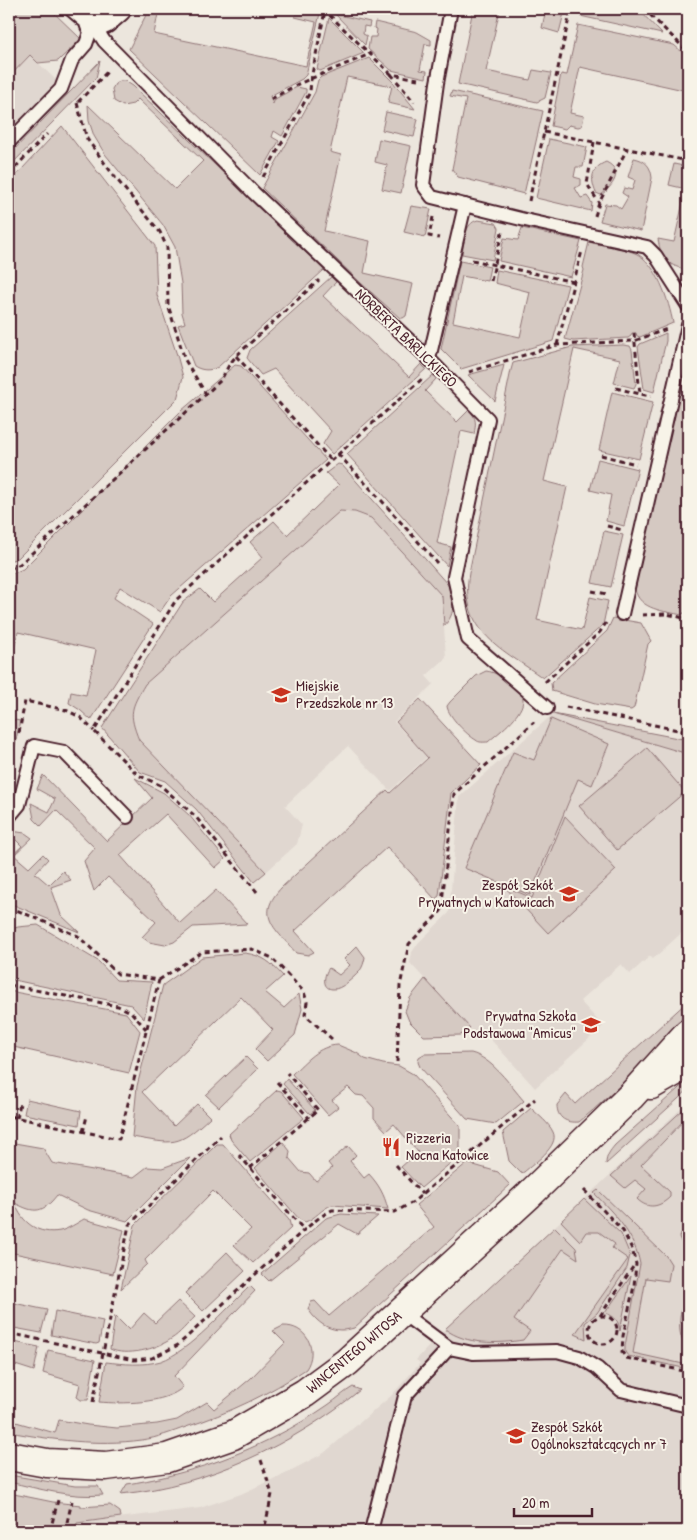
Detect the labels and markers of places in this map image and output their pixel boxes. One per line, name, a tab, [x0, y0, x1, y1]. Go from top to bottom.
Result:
place label: Miejskie Przedszkole nr 13	[296, 675, 394, 713]
school or university icon: Miejskie Przedszkole nr 13	[270, 684, 292, 706]
place label: Zespół Szkół Prywatnych w Katowicach	[419, 874, 554, 912]
school or university icon: Zespół Szkół Prywatnych w Katowicach	[558, 883, 580, 905]
place label: Prywatna Szkoła Podstawowa "Amicus"	[463, 1005, 576, 1043]
school or university icon: Prywatna Szkoła Podstawowa "Amicus"	[580, 1014, 602, 1036]
place label: Pizzeria Nocna Katowice	[406, 1127, 489, 1165]
restaurant icon: Pizzeria Nocna Katowice	[380, 1136, 402, 1158]
place label: Zespół Szkół Ogólnokształcących nr 7	[531, 1416, 667, 1454]
school or university icon: Zespół Szkół Ogólnokształcących nr 7	[505, 1425, 527, 1447]

